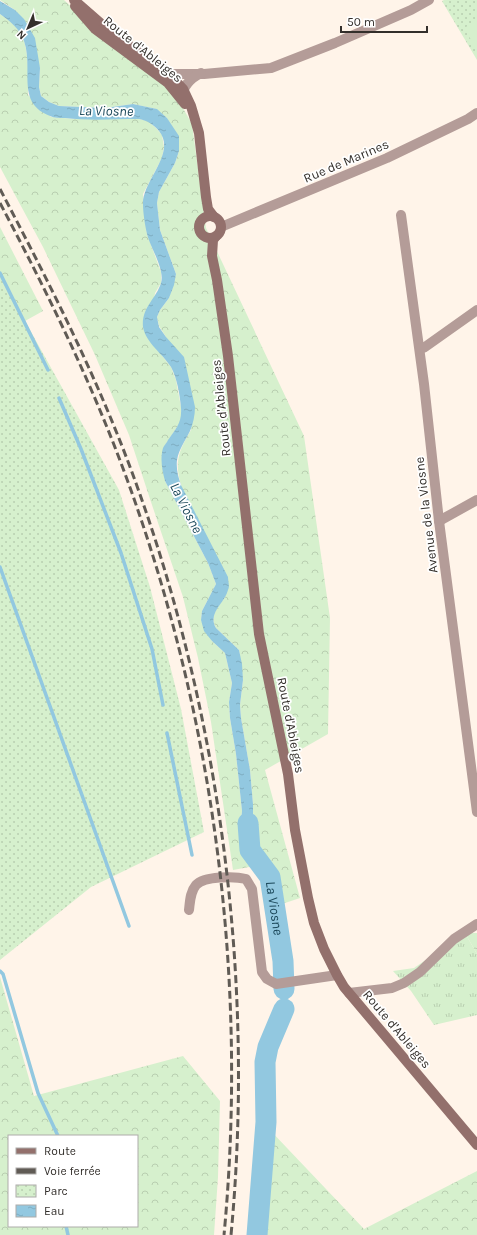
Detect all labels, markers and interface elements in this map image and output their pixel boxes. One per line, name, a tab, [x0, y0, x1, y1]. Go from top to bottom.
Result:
north arrow	[8, 8, 48, 48]
scale bar	[341, 8, 427, 34]
street label: Route d'Ableiges	[100, 13, 186, 86]
text: 50 m	[347, 15, 375, 29]
text: N	[14, 27, 29, 42]
water label: La Viosne	[79, 102, 134, 120]
street label: Rue de Marines	[301, 136, 391, 186]
street label: Route d'Ableiges	[208, 359, 234, 457]
street label: Avenue de la Viosne	[411, 456, 441, 574]
water label: La Viosne	[166, 480, 206, 537]
street label: Route d'Ableiges	[274, 676, 308, 774]
water label: La Viosne	[262, 880, 287, 937]
street label: Route d'Ableiges	[360, 987, 434, 1071]
legend	[8, 1135, 138, 1227]
text: Route	[44, 1144, 76, 1158]
text: Voie ferrée	[44, 1164, 101, 1178]
text: Parc	[44, 1184, 68, 1198]
text: Eau	[44, 1204, 65, 1218]

